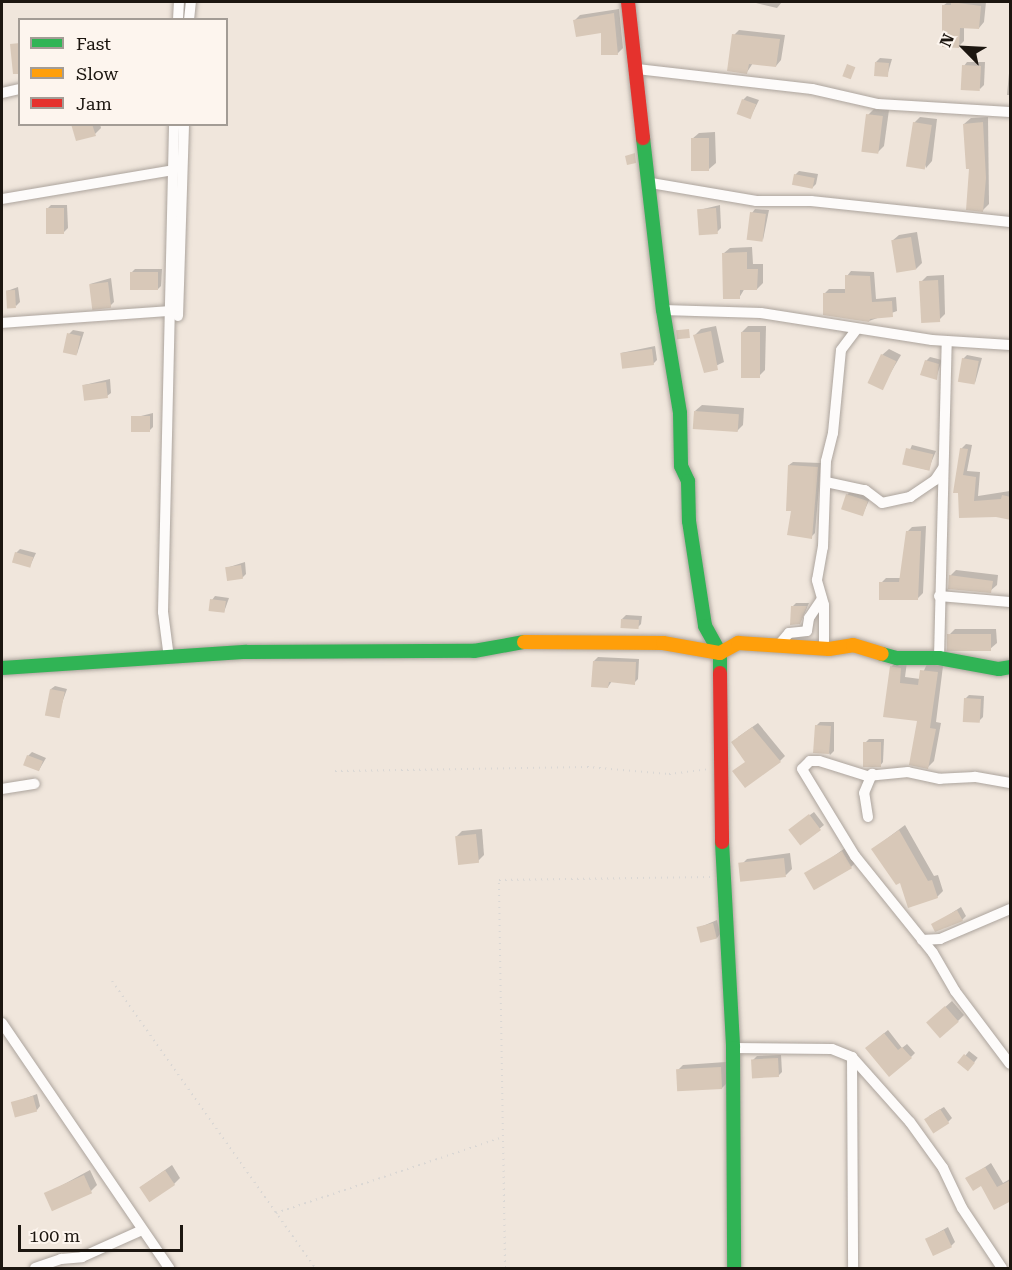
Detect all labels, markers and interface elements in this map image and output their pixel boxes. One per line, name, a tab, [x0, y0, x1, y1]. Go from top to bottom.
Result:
legend	[18, 18, 228, 126]
north arrow	[934, 18, 994, 78]
text: N	[936, 31, 958, 50]
text: Fast	[76, 33, 111, 54]
text: Slow	[76, 63, 118, 84]
text: Jam	[76, 93, 112, 114]
scale bar	[21, 1213, 186, 1251]
text: 100 m	[29, 1225, 80, 1246]

